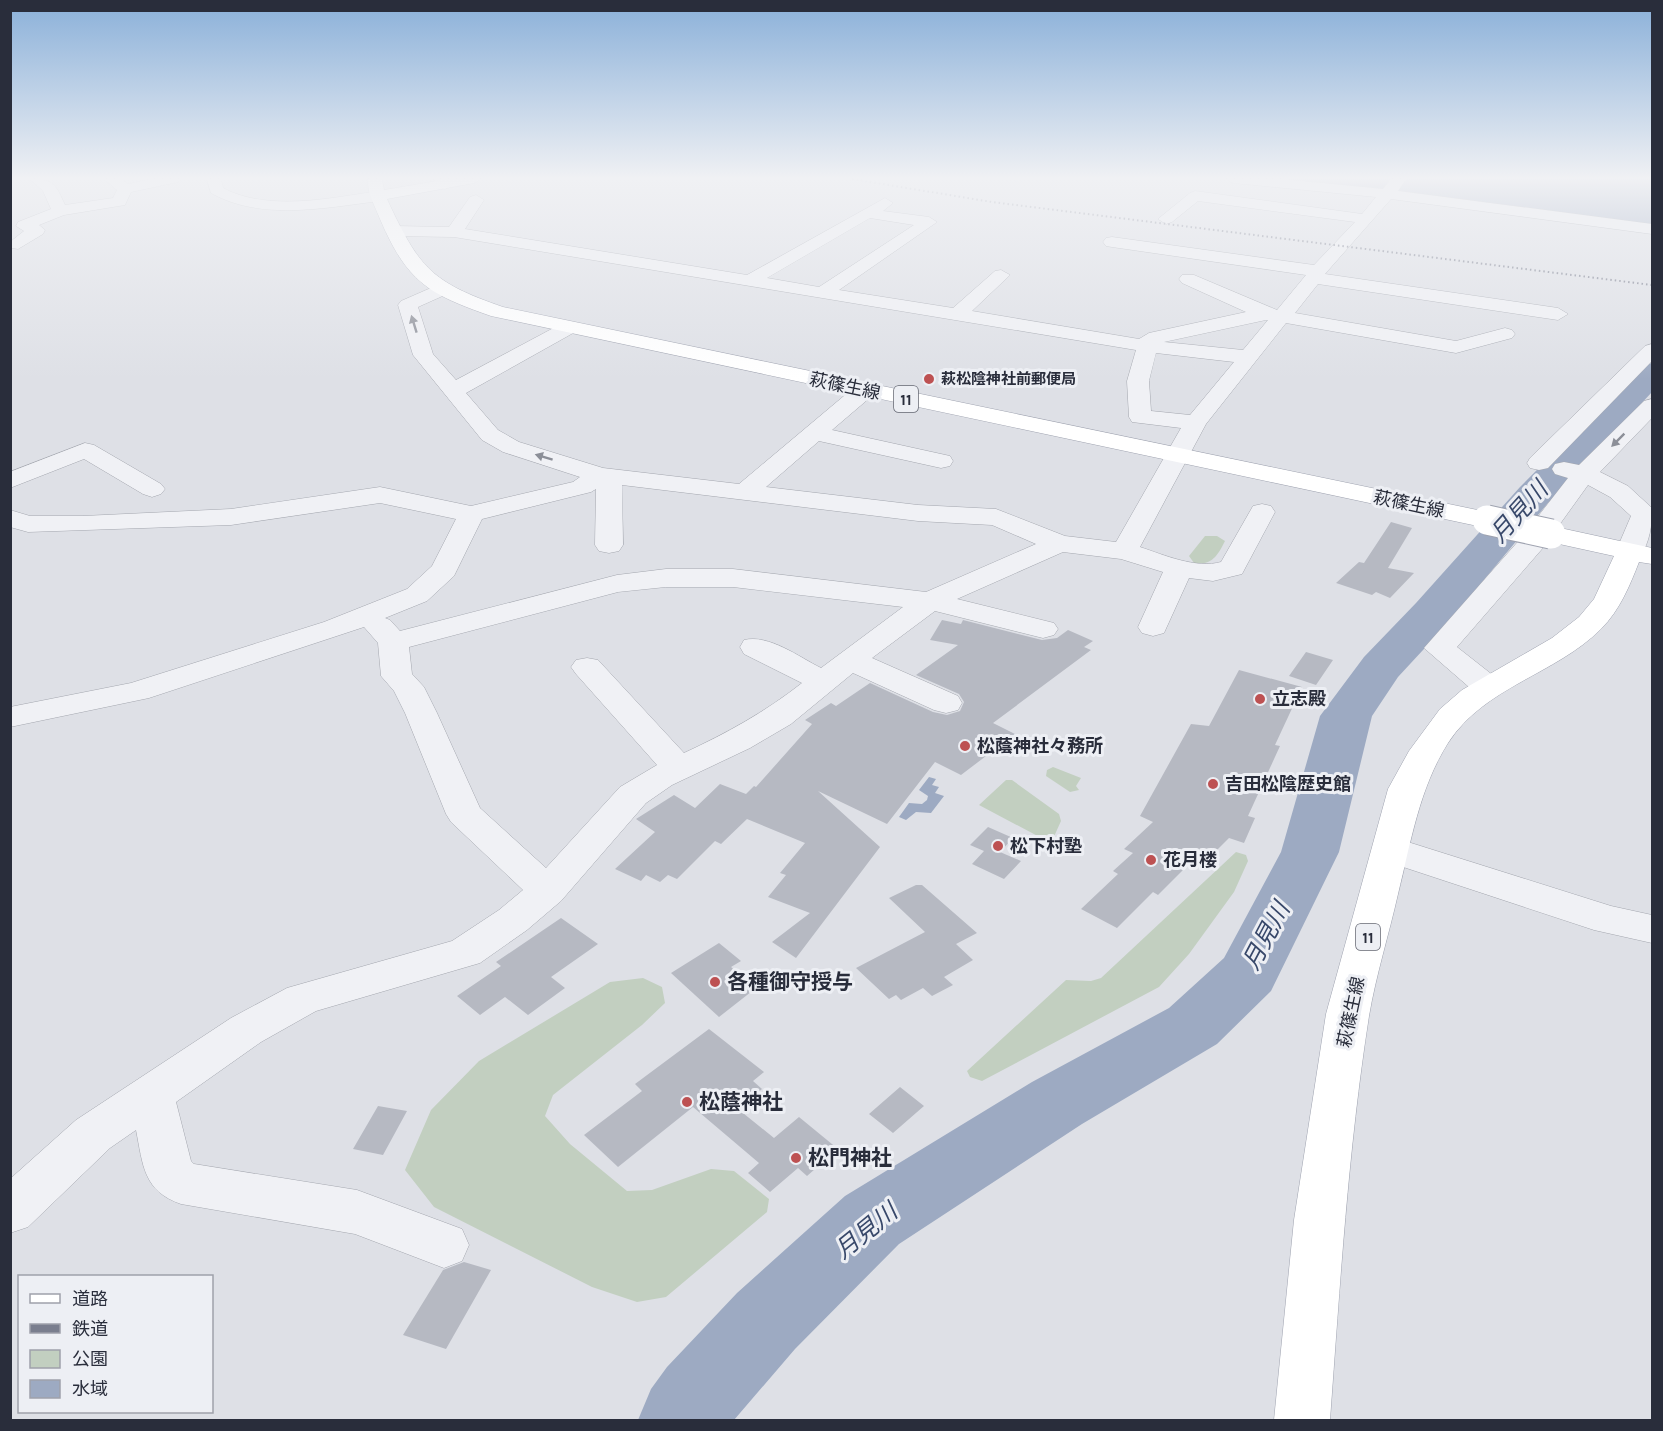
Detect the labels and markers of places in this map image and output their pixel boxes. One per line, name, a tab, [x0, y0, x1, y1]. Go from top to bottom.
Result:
place label: 萩松陰神社前郵便局	[941, 370, 1076, 388]
marker: 萩松陰神社前郵便局	[922, 372, 936, 386]
place label: 立志殿	[1272, 688, 1326, 710]
marker: 立志殿	[1253, 692, 1267, 706]
place label: 松蔭神社々務所	[977, 735, 1103, 757]
marker: 松蔭神社々務所	[958, 739, 972, 753]
place label: 吉田松陰歴史館	[1225, 773, 1351, 795]
marker: 吉田松陰歴史館	[1206, 777, 1220, 791]
place label: 松下村塾	[1010, 835, 1082, 857]
marker: 松下村塾	[991, 839, 1005, 853]
place label: 花月楼	[1163, 849, 1217, 871]
marker: 花月楼	[1144, 853, 1158, 867]
place label: 各種御守授与	[727, 970, 853, 994]
marker: 各種御守授与	[708, 975, 722, 989]
place label: 松蔭神社	[699, 1090, 783, 1114]
marker: 松蔭神社	[680, 1095, 694, 1109]
place label: 松門神社	[808, 1146, 892, 1170]
marker: 松門神社	[789, 1151, 803, 1165]

